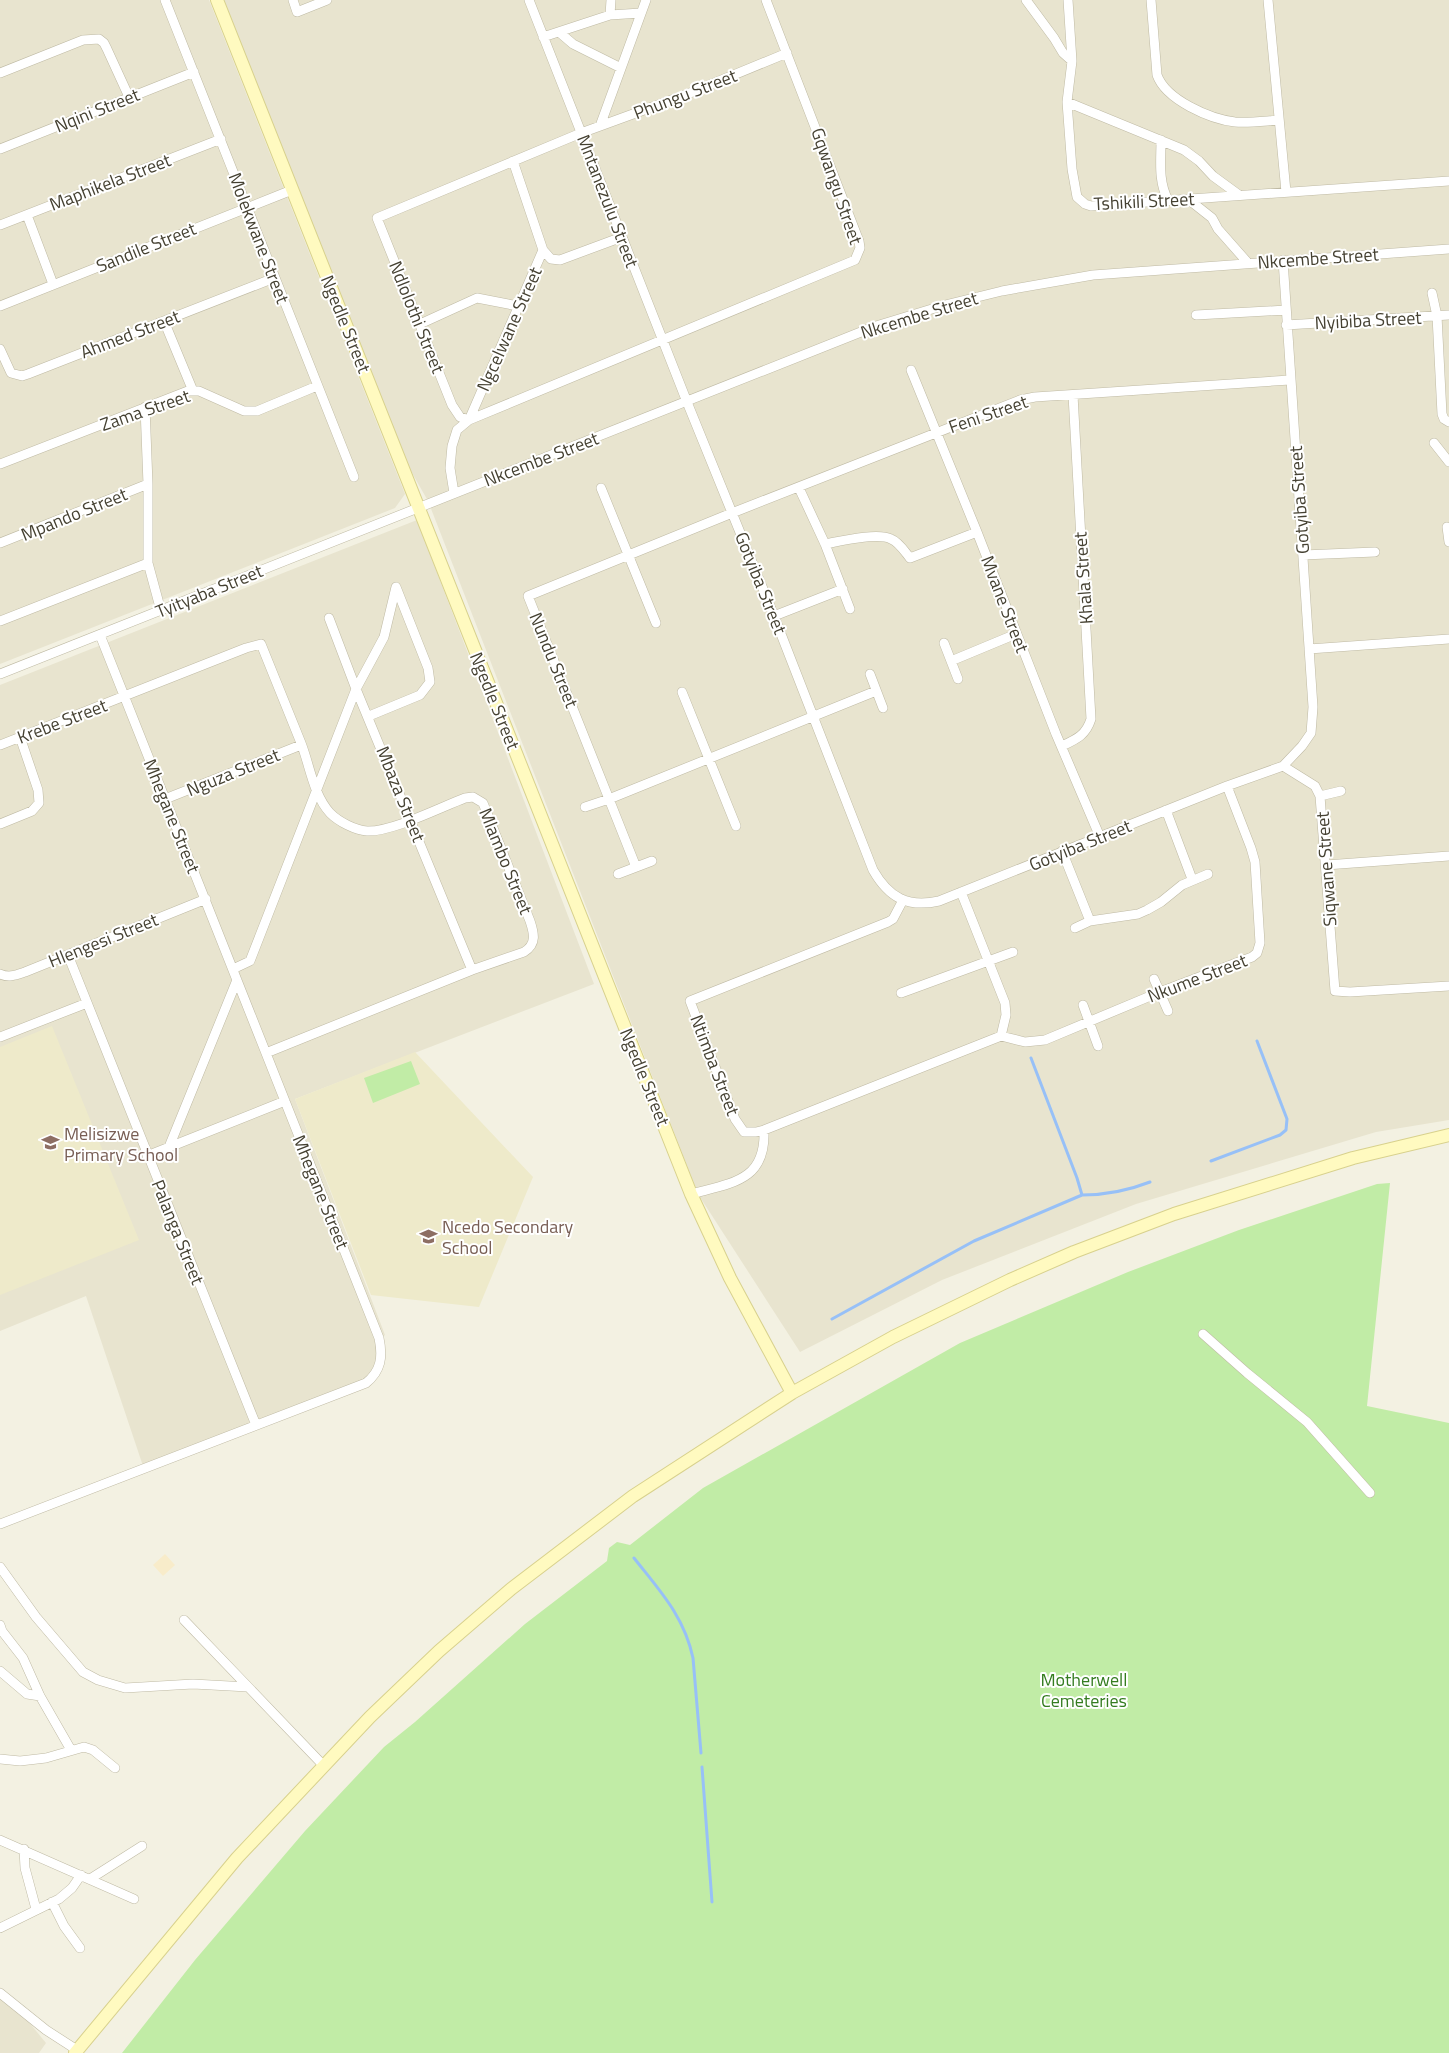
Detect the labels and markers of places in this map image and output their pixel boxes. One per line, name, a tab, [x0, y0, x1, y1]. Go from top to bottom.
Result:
place label: Melisizwe Primary School	[64, 1120, 178, 1168]
school or university icon: Melisizwe Primary School	[40, 1133, 60, 1153]
place label: Ncedo Secondary School	[442, 1213, 573, 1261]
school or university icon: Ncedo Secondary School	[418, 1226, 438, 1246]

